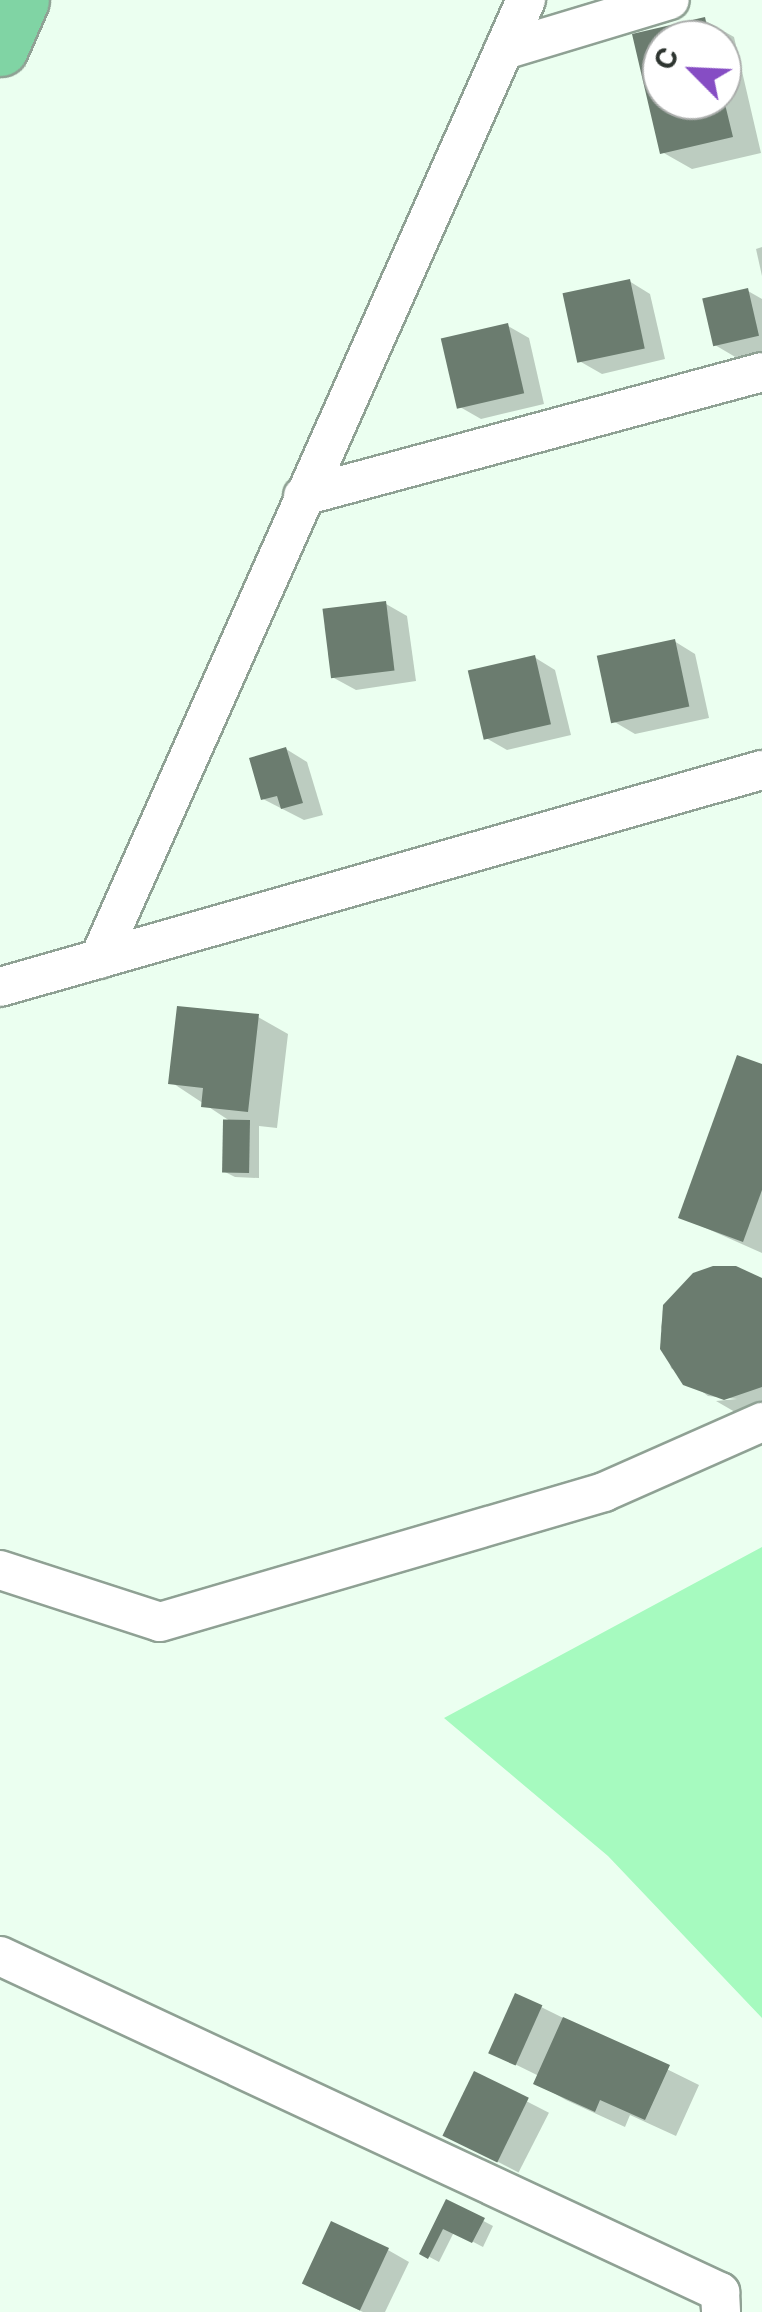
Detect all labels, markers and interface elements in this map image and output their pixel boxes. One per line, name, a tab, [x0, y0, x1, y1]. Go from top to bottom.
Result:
north arrow	[642, 20, 742, 120]
text: С	[647, 42, 686, 75]

